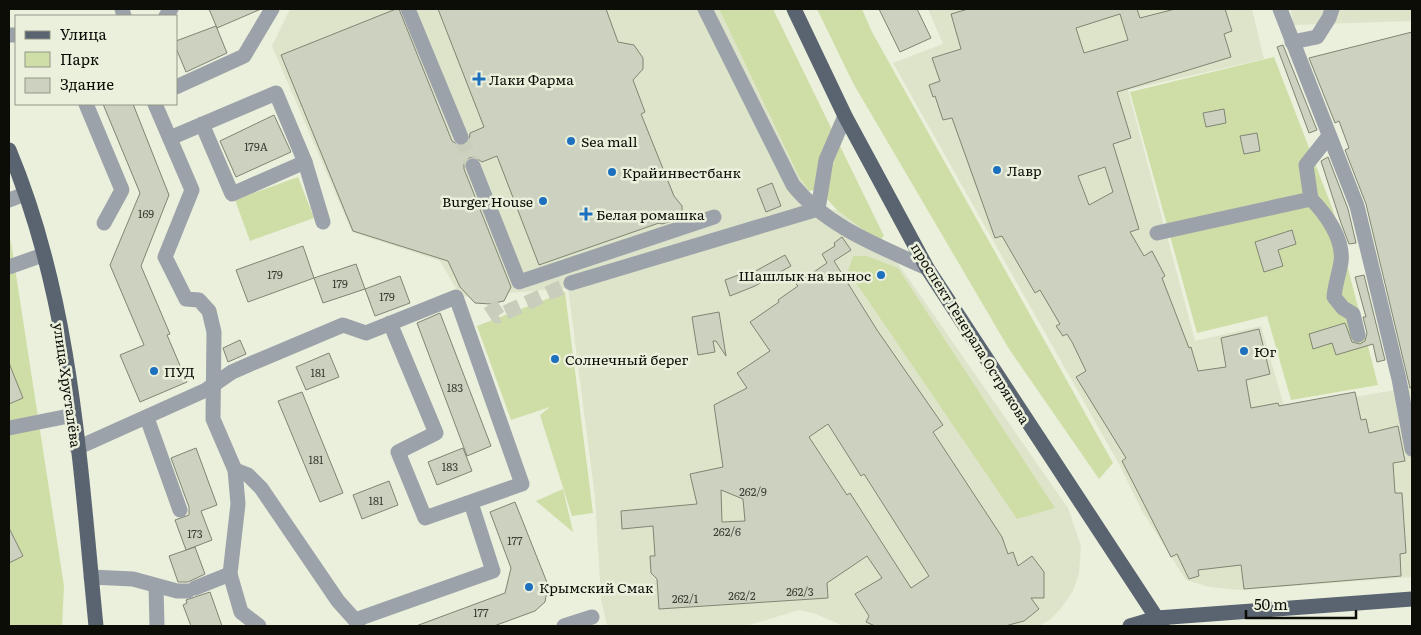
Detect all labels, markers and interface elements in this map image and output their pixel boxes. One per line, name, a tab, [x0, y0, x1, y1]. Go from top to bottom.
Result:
legend	[15, 15, 178, 105]
text: Улица	[60, 22, 108, 45]
text: Парк	[60, 47, 99, 70]
place label: Лаки Фарма	[489, 69, 574, 89]
text: Здание	[60, 72, 114, 95]
marker: Лаки Фарма	[473, 73, 485, 85]
place label: Sea mall	[581, 131, 638, 151]
marker: Sea mall	[565, 135, 577, 147]
house number: 179А	[244, 138, 268, 154]
place label: Лавр	[1007, 160, 1042, 180]
place label: Крайинвестбанк	[622, 162, 741, 182]
marker: Лавр	[991, 164, 1003, 176]
marker: Крайинвестбанк	[606, 166, 618, 178]
place label: Burger House	[442, 191, 533, 211]
marker: Burger House	[537, 195, 549, 207]
place label: Белая ромашка	[596, 204, 705, 224]
house number: 169	[138, 205, 154, 221]
marker: Белая ромашка	[580, 208, 592, 220]
street label: проспект Генерала Острякова	[907, 239, 1035, 428]
place label: Шашлык на вынос	[738, 265, 871, 285]
house number: 179	[267, 266, 283, 282]
marker: Шашлык на вынос	[875, 269, 887, 281]
house number: 179	[332, 275, 348, 291]
house number: 179	[379, 288, 395, 304]
street label: улица Хрусталёва	[49, 321, 87, 449]
place label: Юг	[1254, 341, 1276, 361]
marker: Юг	[1238, 345, 1250, 357]
place label: Солнечный берег	[565, 349, 689, 369]
marker: Солнечный берег	[549, 353, 561, 365]
place label: ПУД	[164, 361, 195, 381]
house number: 181	[310, 364, 326, 380]
marker: ПУД	[148, 365, 160, 377]
house number: 183	[447, 379, 463, 395]
house number: 181	[308, 451, 324, 467]
house number: 183	[442, 458, 458, 474]
house number: 262/9	[739, 483, 767, 499]
house number: 181	[368, 492, 384, 508]
house number: 262/6	[713, 523, 741, 539]
house number: 173	[187, 525, 203, 541]
house number: 177	[507, 532, 523, 548]
place label: Крымский Смак	[539, 577, 654, 597]
marker: Крымский Смак	[523, 581, 535, 593]
house number: 262/3	[786, 583, 814, 599]
house number: 262/2	[728, 587, 756, 603]
scale bar	[1246, 588, 1356, 620]
house number: 262/1	[672, 590, 699, 606]
text: 50 m	[1254, 592, 1288, 615]
house number: 177	[473, 604, 489, 620]

